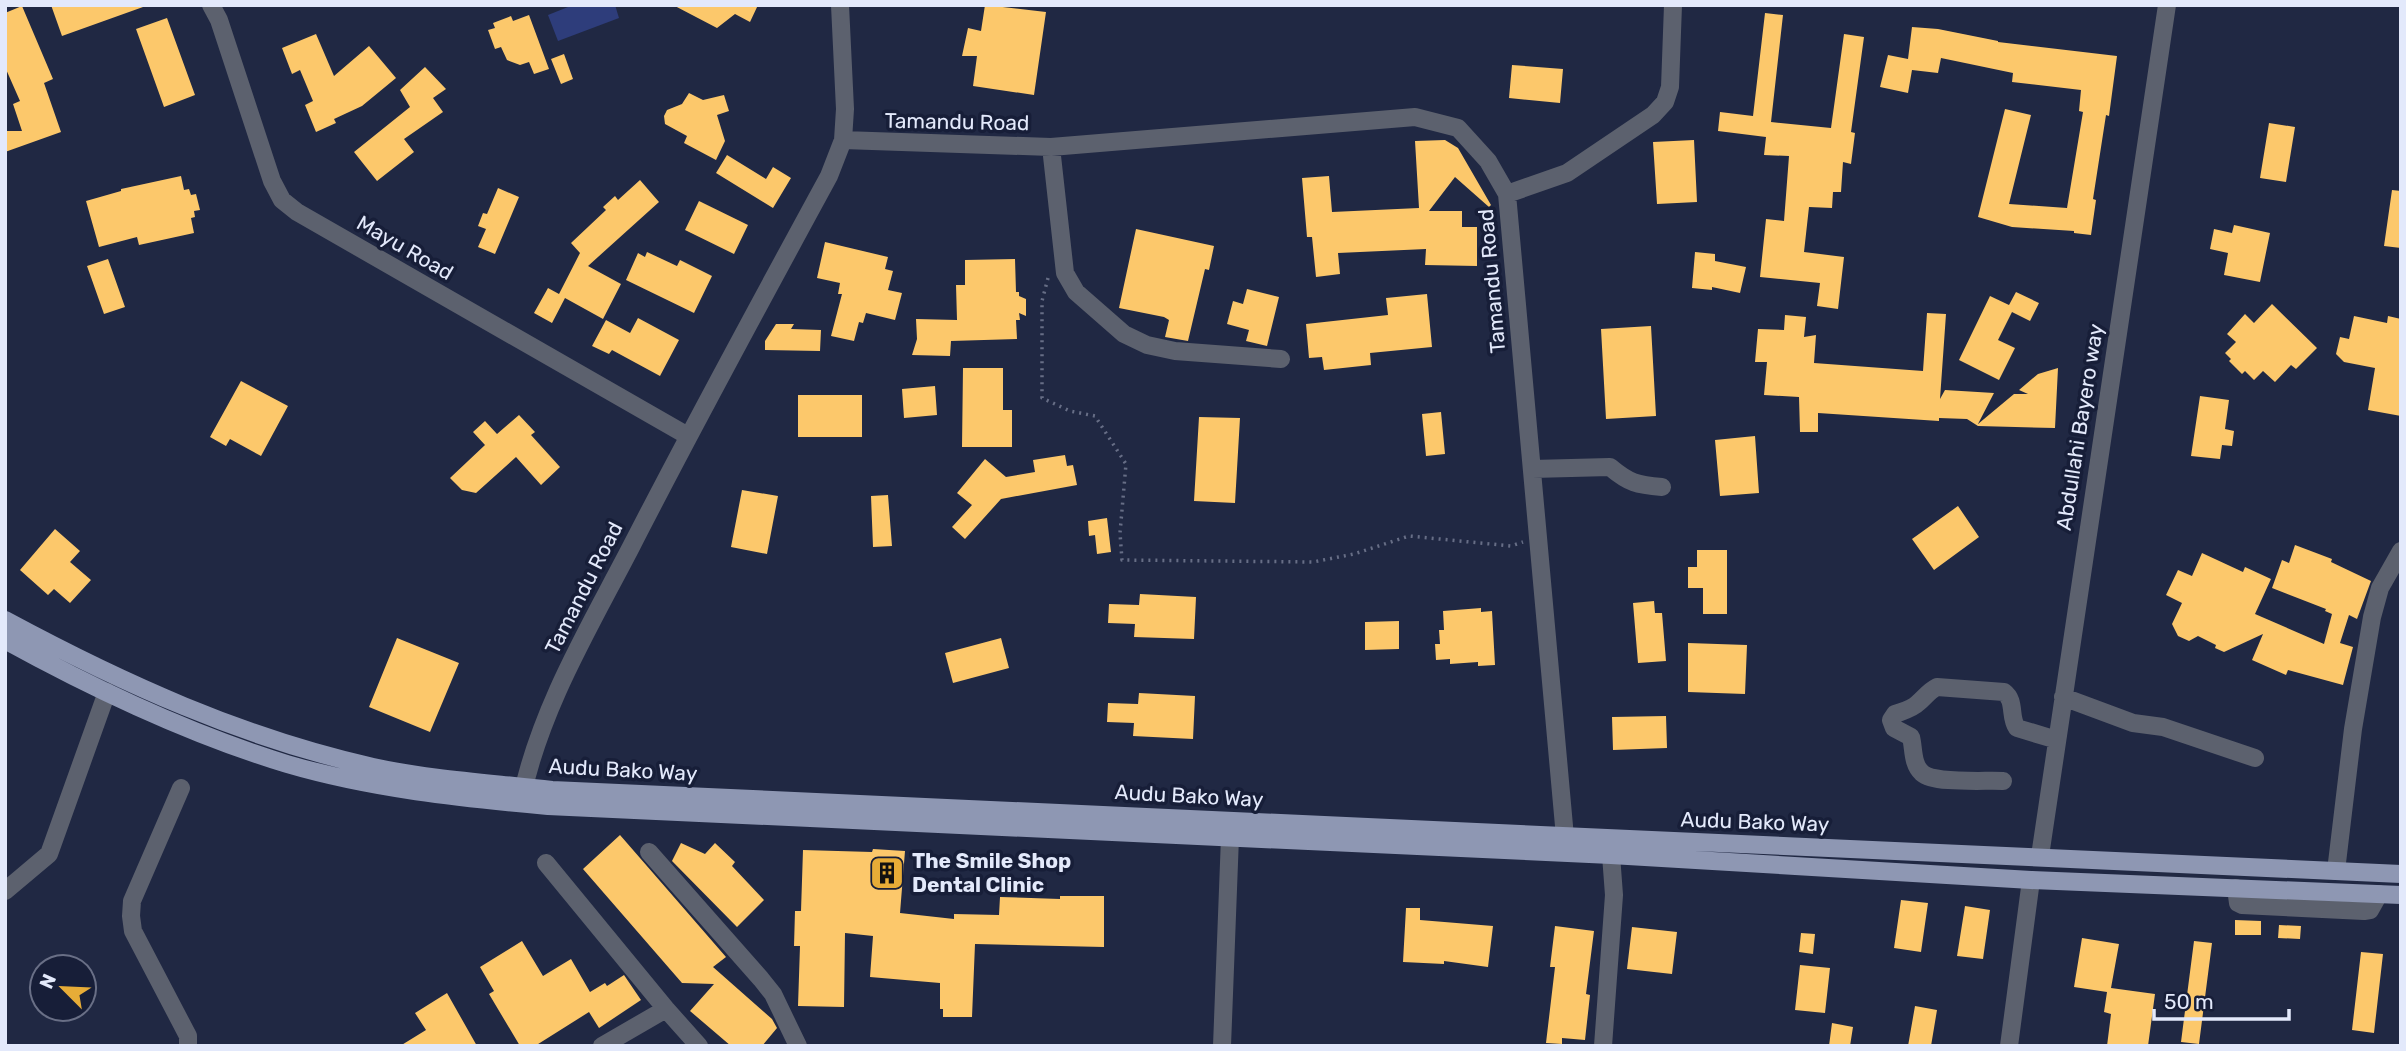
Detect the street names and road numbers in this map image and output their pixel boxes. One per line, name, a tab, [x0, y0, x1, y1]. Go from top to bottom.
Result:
street label: Tamandu Road	[884, 108, 1030, 135]
street label: Tamandu Road	[1473, 208, 1510, 354]
street label: Mayu Road	[353, 210, 458, 285]
street label: Abdullahi Bayero way	[2051, 321, 2108, 532]
street label: Tamandu Road	[540, 518, 628, 658]
street label: Audu Bako Way	[548, 753, 698, 786]
street label: Audu Bako Way	[1114, 779, 1264, 812]
street label: Audu Bako Way	[1680, 806, 1830, 837]

